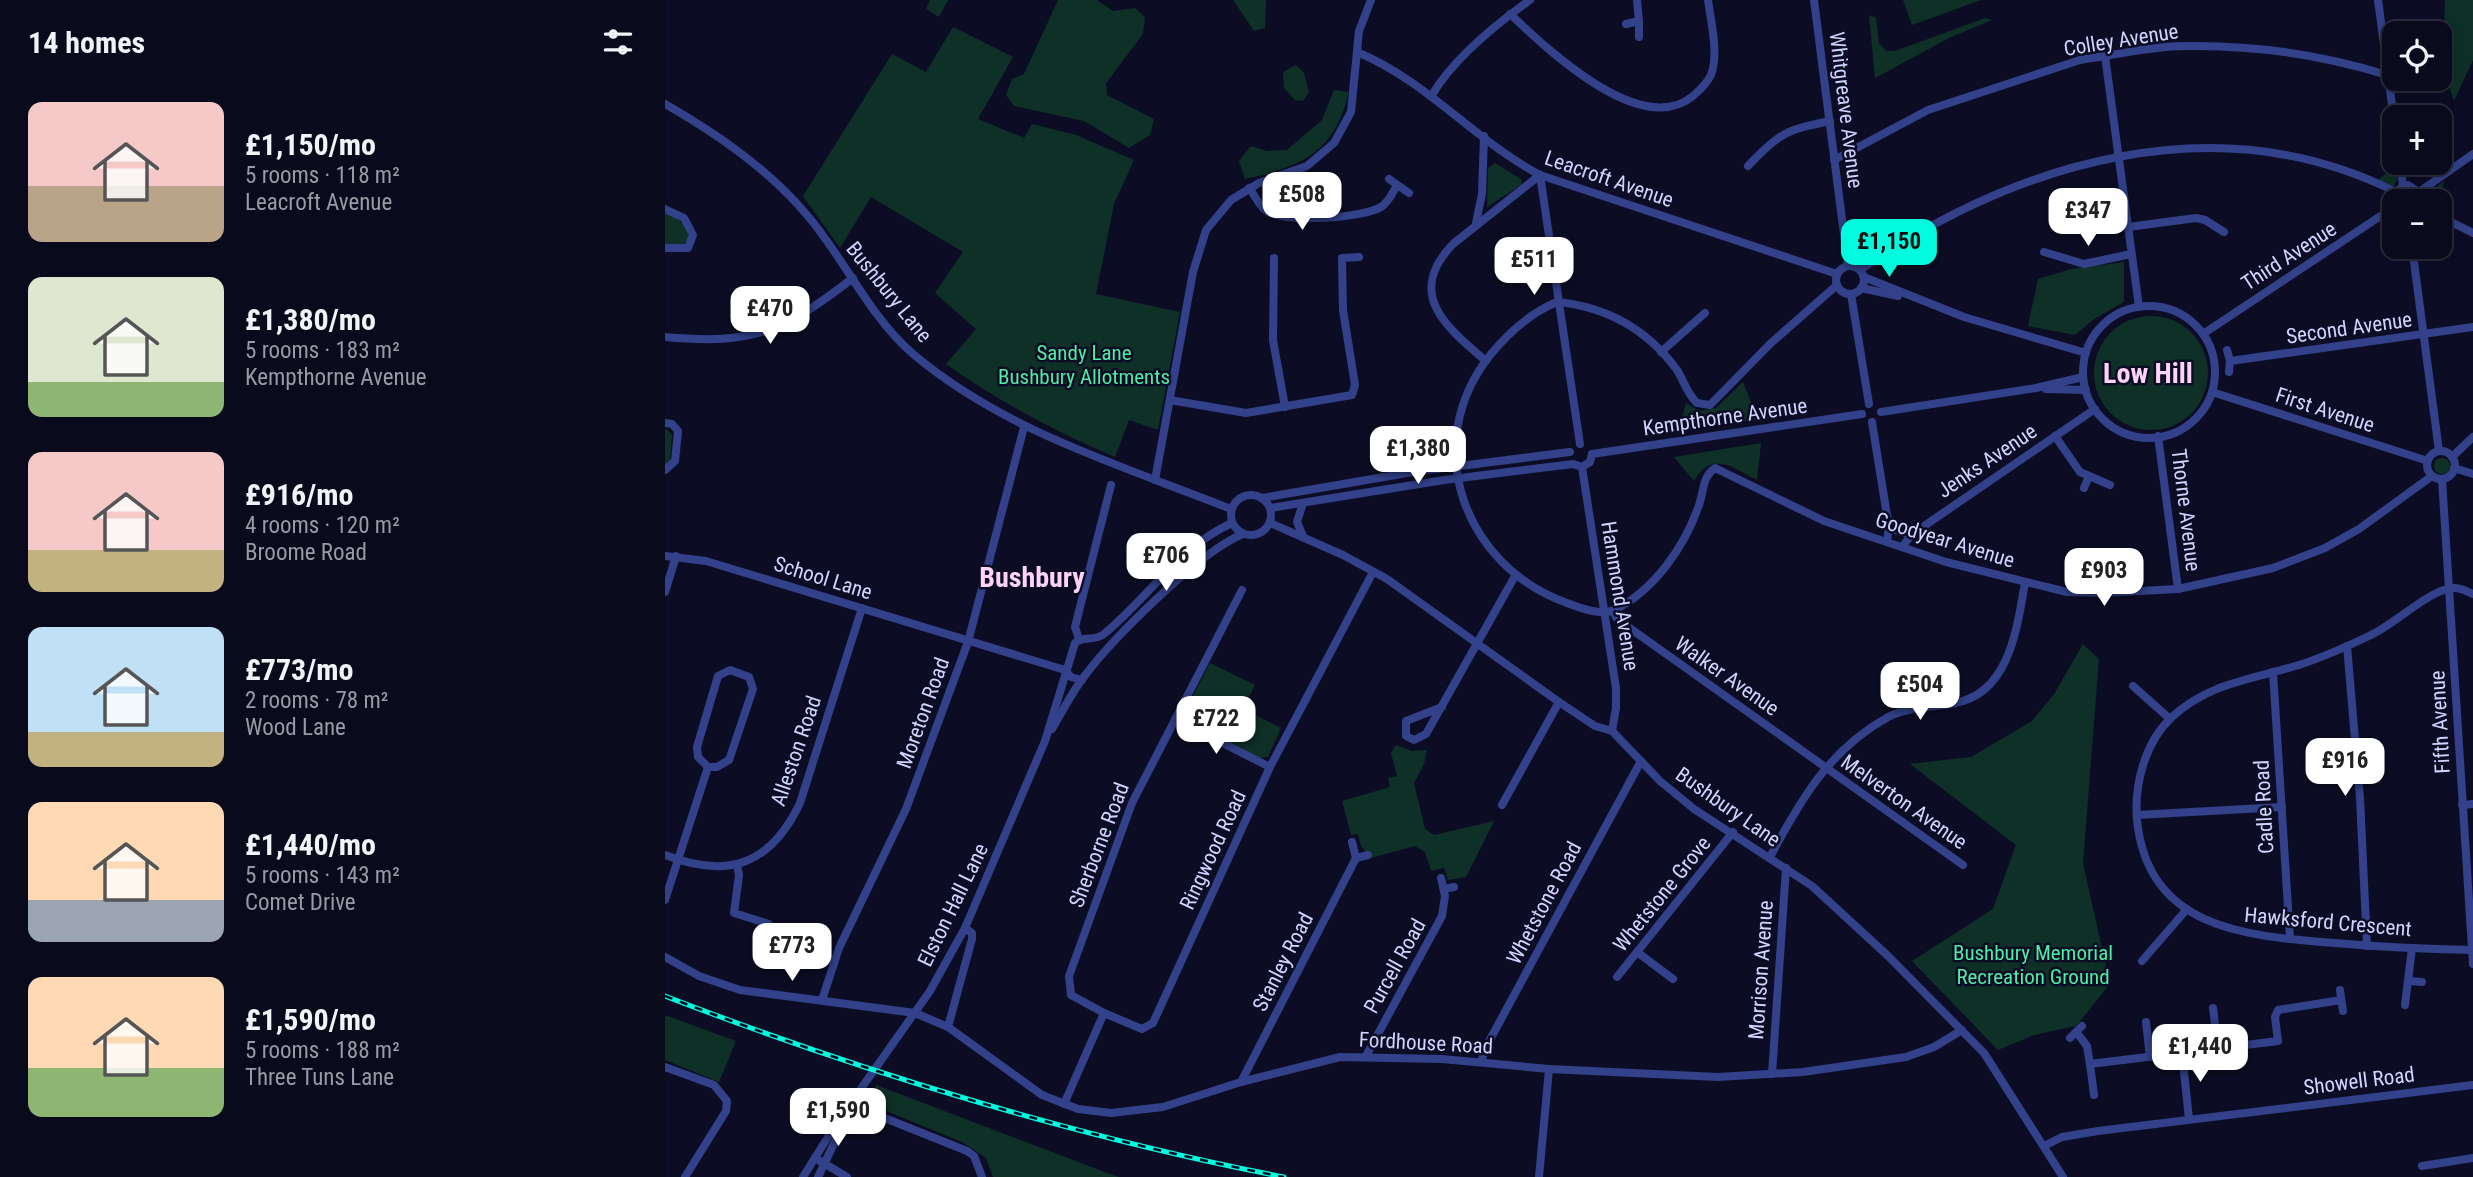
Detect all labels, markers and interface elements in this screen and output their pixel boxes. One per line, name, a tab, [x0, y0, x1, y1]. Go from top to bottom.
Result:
street label: Colley Avenue	[2062, 19, 2180, 61]
map controls	[2382, 21, 2452, 259]
button: locate	[2382, 21, 2452, 91]
icon: filters	[599, 23, 637, 61]
text: 14 homes	[28, 25, 145, 60]
street label: Whitgreave Avenue	[1824, 30, 1868, 190]
button: +	[2382, 105, 2452, 175]
text: £1,150/mo	[245, 127, 376, 162]
icon: home	[84, 130, 168, 214]
street label: Leacroft Avenue	[1542, 146, 1677, 212]
text: 5 rooms · 118 m²	[245, 162, 400, 189]
pin: £508	[1261, 173, 1343, 232]
text: £508	[1279, 181, 1325, 208]
pin: £347	[2047, 188, 2129, 248]
text: Leacroft Avenue	[245, 189, 392, 216]
button: −	[2382, 189, 2452, 259]
text: £347	[2065, 197, 2111, 224]
street label: Third Avenue	[2237, 216, 2341, 295]
pin: £1,150	[1832, 219, 1946, 279]
text: £1,150	[1857, 228, 1921, 255]
street label: Bushbury Lane	[841, 237, 937, 347]
pin: £511	[1493, 238, 1575, 297]
text: £511	[1511, 246, 1557, 273]
pin: £470	[729, 286, 811, 346]
text: £470	[747, 295, 793, 322]
text: £1,380/mo	[245, 302, 376, 337]
icon: home	[84, 305, 168, 389]
street label: Second Avenue	[2285, 307, 2414, 349]
text: 5 rooms · 183 m²	[245, 337, 400, 364]
park label: Sandy Lane Bushbury Allotments	[998, 341, 1170, 389]
district label: Low Hill	[2103, 357, 2193, 390]
text: Kempthorne Avenue	[245, 364, 427, 391]
street label: First Avenue	[2273, 383, 2378, 437]
street label: Kempthorne Avenue	[1641, 394, 1809, 440]
street label: Jenks Avenue	[1933, 419, 2041, 503]
pin: £1,380	[1361, 426, 1475, 486]
text: £1,380	[1386, 435, 1450, 462]
street label: Thorne Avenue	[2167, 447, 2205, 573]
text: £916/mo	[245, 477, 353, 512]
icon: home	[84, 480, 168, 564]
street label: Goodyear Avenue	[1873, 507, 2018, 573]
text: 4 rooms · 120 m²	[245, 512, 400, 539]
street label: Hammond Avenue	[1596, 519, 1644, 673]
pin: £706	[1125, 534, 1207, 593]
text: Broome Road	[245, 539, 367, 566]
text: £706	[1143, 542, 1189, 569]
pin: £903	[2063, 548, 2145, 608]
street label: School Lane	[771, 552, 875, 604]
text: £903	[2081, 557, 2127, 584]
district label: Bushbury	[979, 561, 1085, 594]
street label: Walker Avenue	[1670, 631, 1784, 721]
text: £773/mo	[245, 652, 353, 687]
street label: Moreton Road	[892, 654, 954, 772]
icon: home	[84, 655, 168, 739]
pin: £504	[1879, 662, 1961, 722]
street label: Fifth Avenue	[2425, 670, 2455, 774]
text: £504	[1897, 671, 1943, 698]
text: 2 rooms · 78 m²	[245, 687, 388, 714]
street label: Alleston Road	[766, 693, 826, 809]
pin: £722	[1175, 696, 1257, 756]
text: £722	[1193, 705, 1239, 732]
text: Wood Lane	[245, 714, 346, 741]
pin: £916	[2304, 738, 2386, 798]
text: £916	[2322, 747, 2368, 774]
street label: Melverton Avenue	[1836, 750, 1972, 854]
street label: Cadle Road	[2250, 759, 2278, 855]
street label: Bushbury Lane	[1671, 762, 1785, 852]
street label: Sherborne Road	[1064, 779, 1134, 911]
street label: Ringwood Road	[1175, 787, 1251, 913]
text: £1,440/mo	[245, 827, 376, 862]
icon: home	[84, 830, 168, 914]
street label: Whetstone Grove	[1608, 832, 1716, 956]
street label: Whetstone Road	[1502, 838, 1586, 968]
street label: Elston Hall Lane	[913, 839, 993, 970]
text: 5 rooms · 143 m²	[245, 862, 400, 889]
text: Comet Drive	[245, 889, 356, 916]
street label: Morrison Avenue	[1744, 899, 1778, 1040]
street label: Hawksford Crescent	[2243, 903, 2413, 941]
street label: Stanley Road	[1248, 909, 1318, 1015]
street label: Purcell Road	[1359, 915, 1431, 1017]
pin: £773	[751, 923, 833, 983]
text: £773	[769, 932, 815, 959]
park label: Bushbury Memorial Recreation Ground	[1953, 941, 2113, 989]
text: £1,590/mo	[245, 1002, 376, 1037]
icon: home	[84, 1005, 168, 1089]
pin: £1,440	[2143, 1024, 2257, 1084]
street label: Fordhouse Road	[1358, 1028, 1494, 1058]
text: £1,440	[2168, 1033, 2232, 1060]
text: 5 rooms · 188 m²	[245, 1037, 400, 1064]
street label: Showell Road	[2302, 1062, 2416, 1100]
text: Three Tuns Lane	[245, 1064, 394, 1091]
pin: £1,590	[781, 1088, 895, 1148]
text: £1,590	[806, 1097, 870, 1124]

